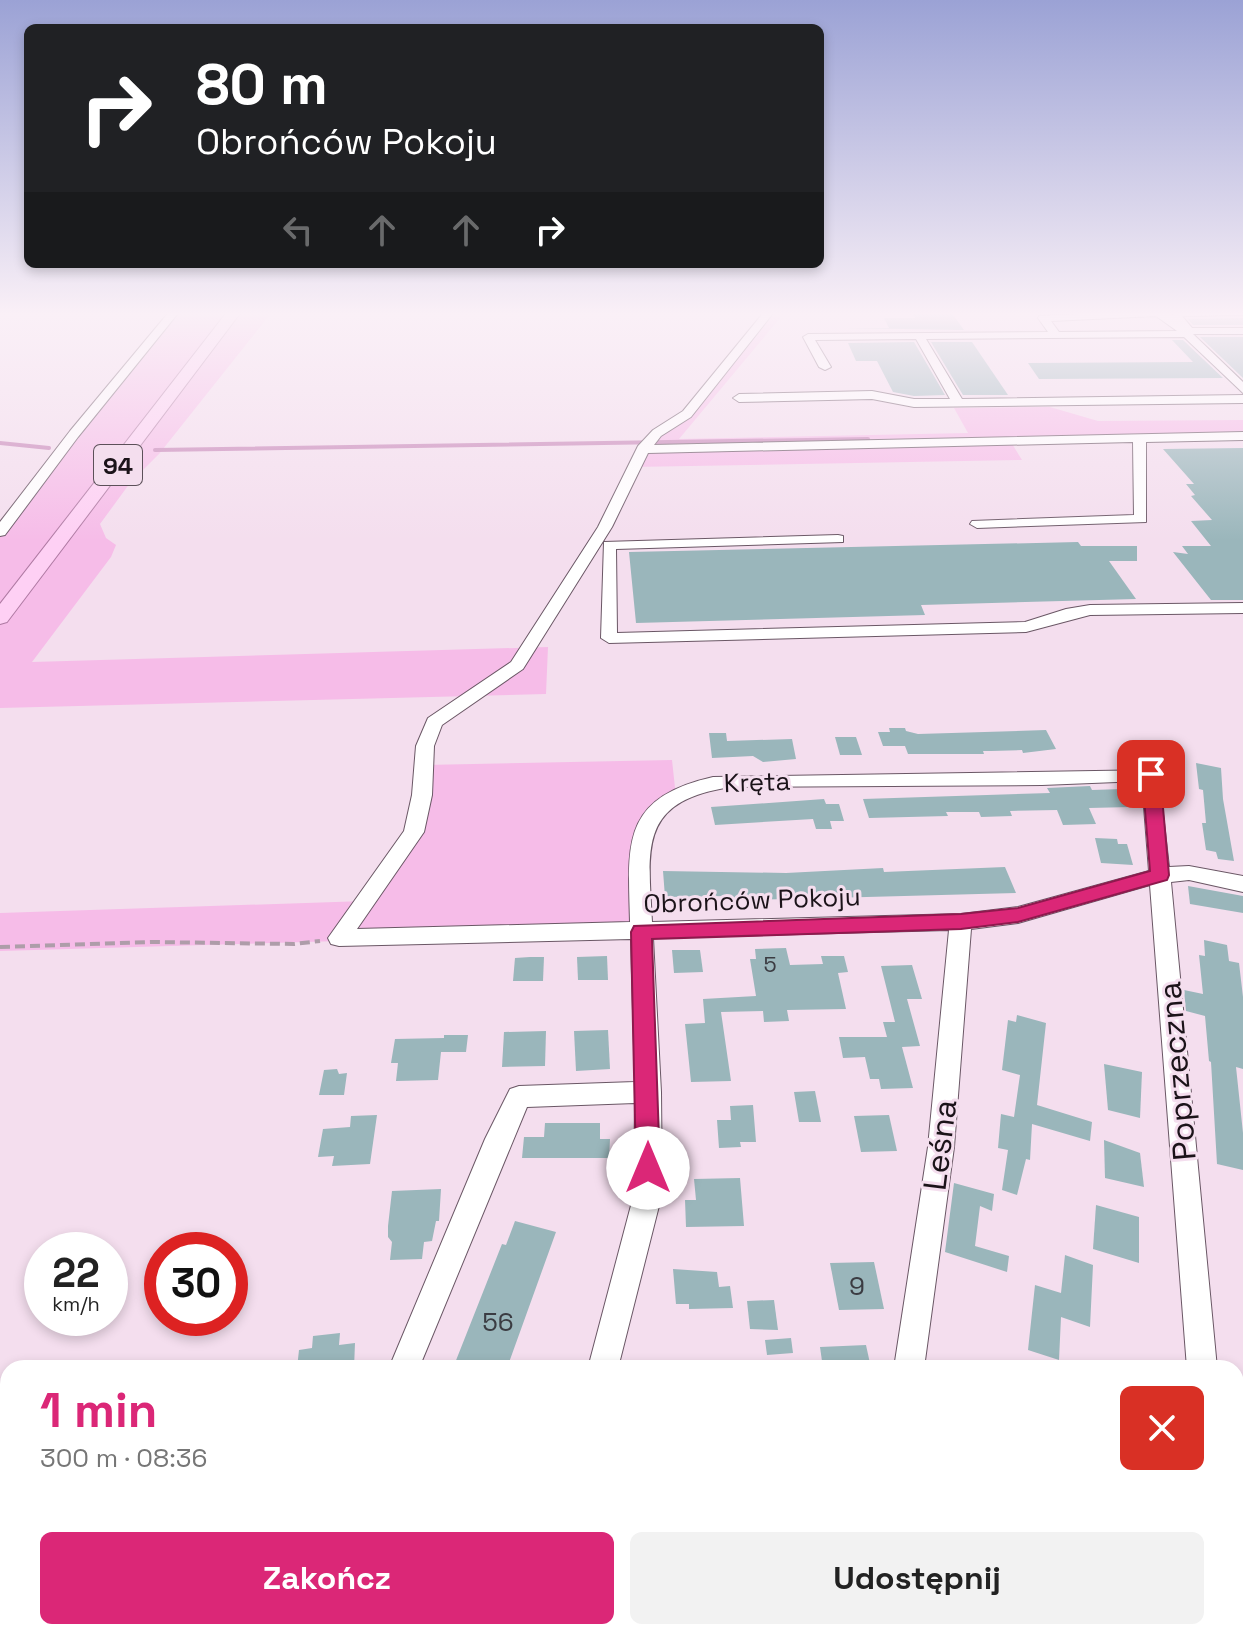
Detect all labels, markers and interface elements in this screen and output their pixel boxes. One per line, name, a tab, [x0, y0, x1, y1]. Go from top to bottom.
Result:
text: 80 m	[196, 49, 328, 120]
icon: right	[64, 56, 168, 160]
text: Obrońców Pokoju	[196, 119, 497, 165]
icon: left	[276, 208, 320, 252]
icon: ahead	[360, 208, 404, 252]
icon: ahead	[444, 208, 488, 252]
icon: right	[528, 208, 572, 252]
road number: 94	[94, 445, 142, 485]
pin	[1117, 740, 1185, 808]
icon: arrive	[1129, 752, 1173, 796]
street label: Kręta	[723, 764, 791, 800]
street label: Obrońców Pokoju	[643, 879, 861, 921]
house number: 5	[763, 950, 777, 978]
street label: Poprzeczna	[1149, 980, 1205, 1162]
street label: Leśna	[915, 1097, 965, 1193]
position arrow	[606, 1126, 690, 1210]
speed limit sign: 30	[144, 1232, 248, 1336]
text: 22	[52, 1248, 100, 1299]
house number: 9	[849, 1269, 865, 1303]
text: km/h	[52, 1291, 100, 1317]
house number: 56	[482, 1305, 514, 1339]
text: 1 min	[40, 1380, 157, 1441]
button: close	[1120, 1386, 1204, 1470]
text: 300 m · 08:36	[40, 1441, 207, 1475]
button: Zakończ	[40, 1532, 614, 1624]
button: Udostępnij	[630, 1532, 1204, 1624]

